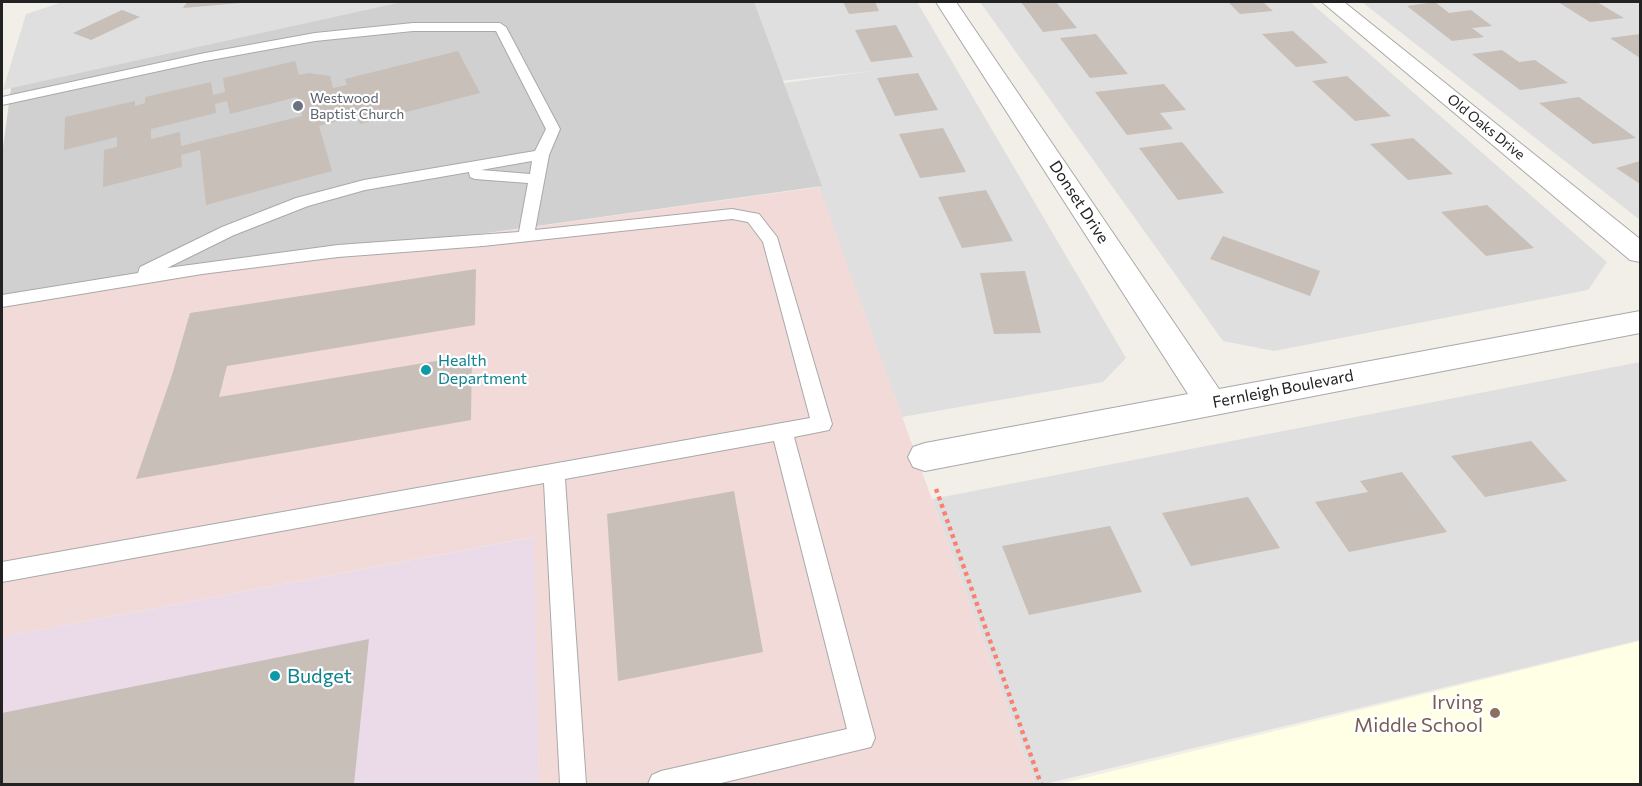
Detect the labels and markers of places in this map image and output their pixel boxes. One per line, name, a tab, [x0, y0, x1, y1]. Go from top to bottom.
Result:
place label: Westwood Baptist Church	[310, 90, 404, 122]
marker: Westwood Baptist Church	[291, 99, 305, 113]
place label: Health Department	[438, 351, 527, 389]
marker: Health Department	[419, 363, 433, 377]
place label: Budget	[287, 664, 352, 688]
marker: Budget	[268, 669, 282, 683]
place label: Irving Middle School	[1354, 690, 1483, 737]
marker: Irving Middle School	[1488, 706, 1502, 720]

